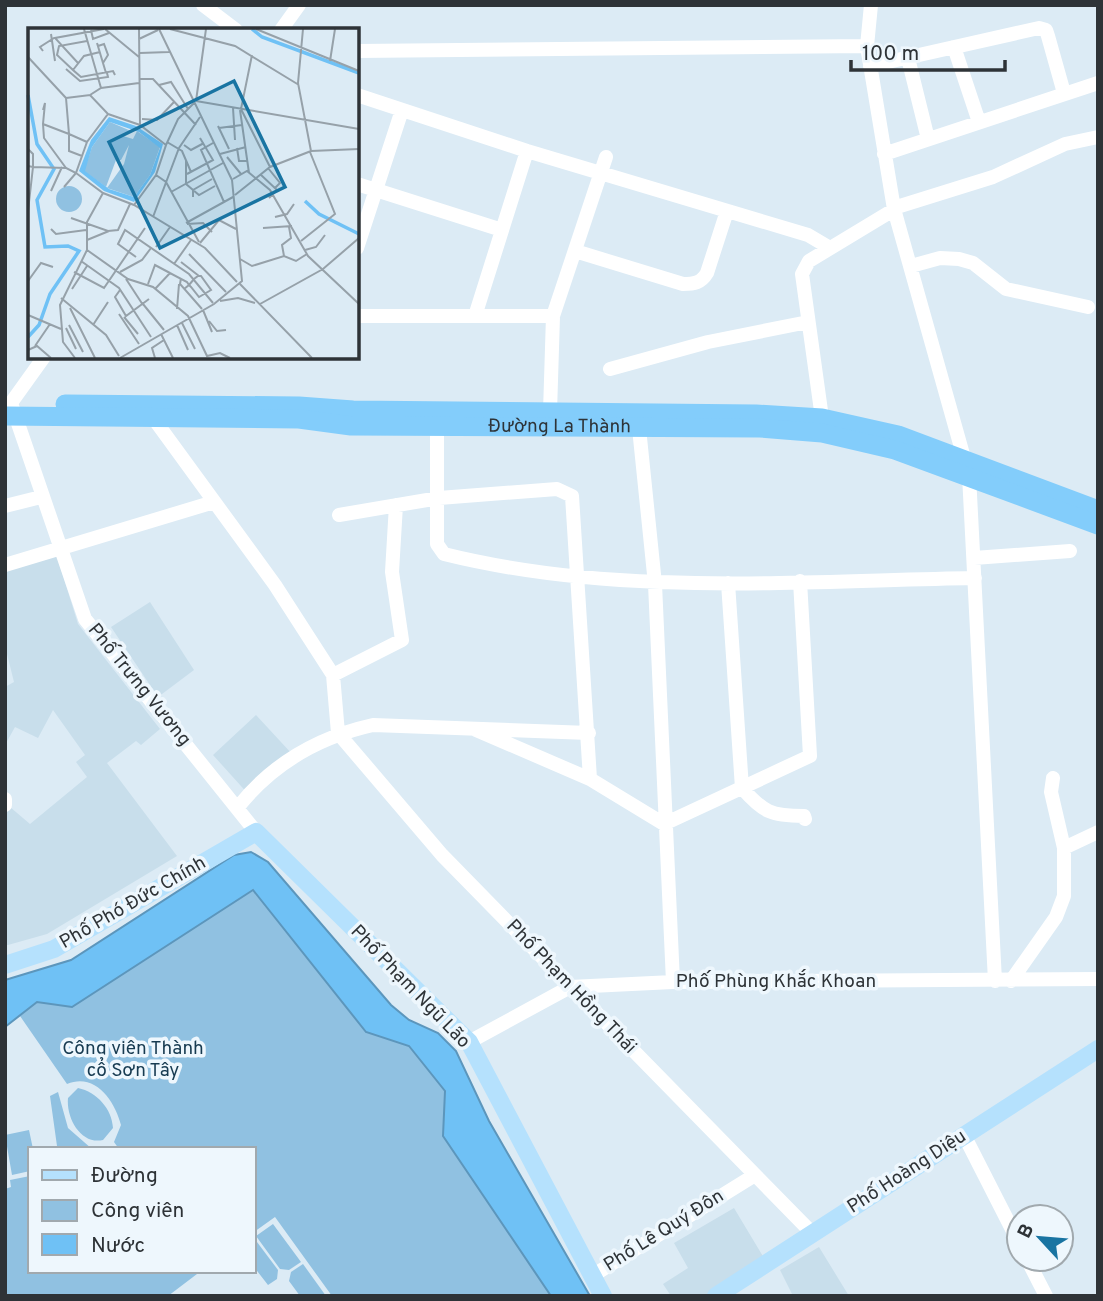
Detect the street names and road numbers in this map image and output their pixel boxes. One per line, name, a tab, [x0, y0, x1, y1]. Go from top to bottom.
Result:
street label: Đường La Thành	[488, 415, 631, 439]
street label: Phố Trưng Vương	[82, 619, 196, 751]
street label: Phố Phó Đức Chính	[55, 851, 211, 955]
street label: Phố Phạm Hồng Thái	[501, 915, 641, 1059]
street label: Phố Phạm Ngũ Lão	[345, 920, 475, 1054]
street label: Phố Phùng Khắc Khoan	[676, 969, 876, 994]
street label: Phố Hoàng Diệu	[843, 1125, 971, 1219]
street label: Phố Lê Quý Đôn	[600, 1184, 728, 1278]

